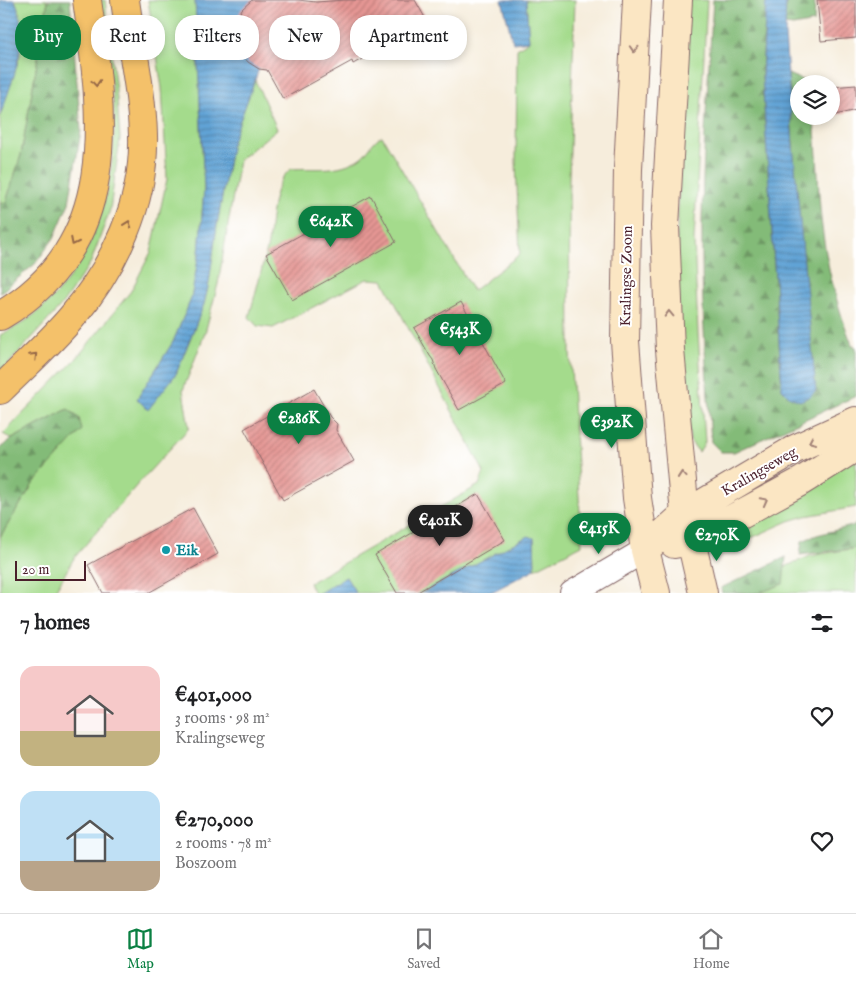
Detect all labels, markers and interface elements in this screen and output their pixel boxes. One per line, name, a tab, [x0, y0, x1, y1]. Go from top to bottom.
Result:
chip: Buy	[15, 15, 81, 60]
chip: Rent	[91, 15, 165, 60]
chip: Filters	[175, 15, 259, 60]
chip: New	[269, 15, 340, 60]
chip: Apartment	[350, 15, 467, 60]
one-way arrow	[629, 45, 640, 53]
map controls	[790, 75, 840, 125]
button: layers	[790, 75, 840, 125]
one-way arrow	[91, 80, 102, 88]
pin: €642K	[296, 206, 366, 248]
text: €642K	[309, 212, 353, 232]
one-way arrow	[121, 220, 132, 229]
street label: Kralingse Zoom	[616, 225, 637, 327]
one-way arrow	[70, 236, 80, 245]
one-way arrow	[663, 309, 674, 317]
pin: €543K	[425, 314, 495, 356]
text: €543K	[440, 320, 480, 340]
one-way arrow	[29, 352, 38, 361]
pin: €286K	[264, 402, 334, 445]
pin: €392K	[577, 406, 647, 449]
text: €286K	[278, 409, 320, 429]
text: €392K	[591, 413, 633, 433]
one-way arrow	[808, 435, 817, 446]
street label: Kralingseweg	[718, 442, 801, 501]
one-way arrow	[677, 471, 688, 479]
one-way arrow	[759, 497, 768, 507]
pin: €401K	[405, 504, 475, 547]
text: €401K	[419, 511, 461, 531]
pin: €415K	[564, 512, 634, 555]
text: €415K	[579, 519, 619, 539]
pin: €270K	[682, 520, 752, 562]
text: €270K	[695, 526, 739, 546]
place label: Eik	[176, 541, 199, 560]
marker: Eik	[160, 544, 172, 556]
scale bar	[15, 558, 86, 581]
text: 20 m	[22, 561, 49, 579]
icon: filters	[808, 609, 836, 637]
text: 7 homes	[20, 610, 90, 637]
text: €401,000	[175, 682, 252, 709]
icon: home	[60, 686, 120, 746]
icon: heart	[808, 702, 836, 730]
text: 3 rooms · 98 m²	[175, 709, 270, 729]
text: Kralingseweg	[175, 729, 265, 749]
text: €270,000	[175, 807, 254, 834]
icon: home	[60, 811, 120, 871]
icon: heart	[808, 827, 836, 855]
text: 2 rooms · 78 m²	[175, 834, 272, 854]
text: Boszoom	[175, 854, 237, 874]
tab: Map	[126, 925, 154, 973]
tab: Saved	[407, 925, 440, 973]
tab: Home	[693, 925, 730, 973]

